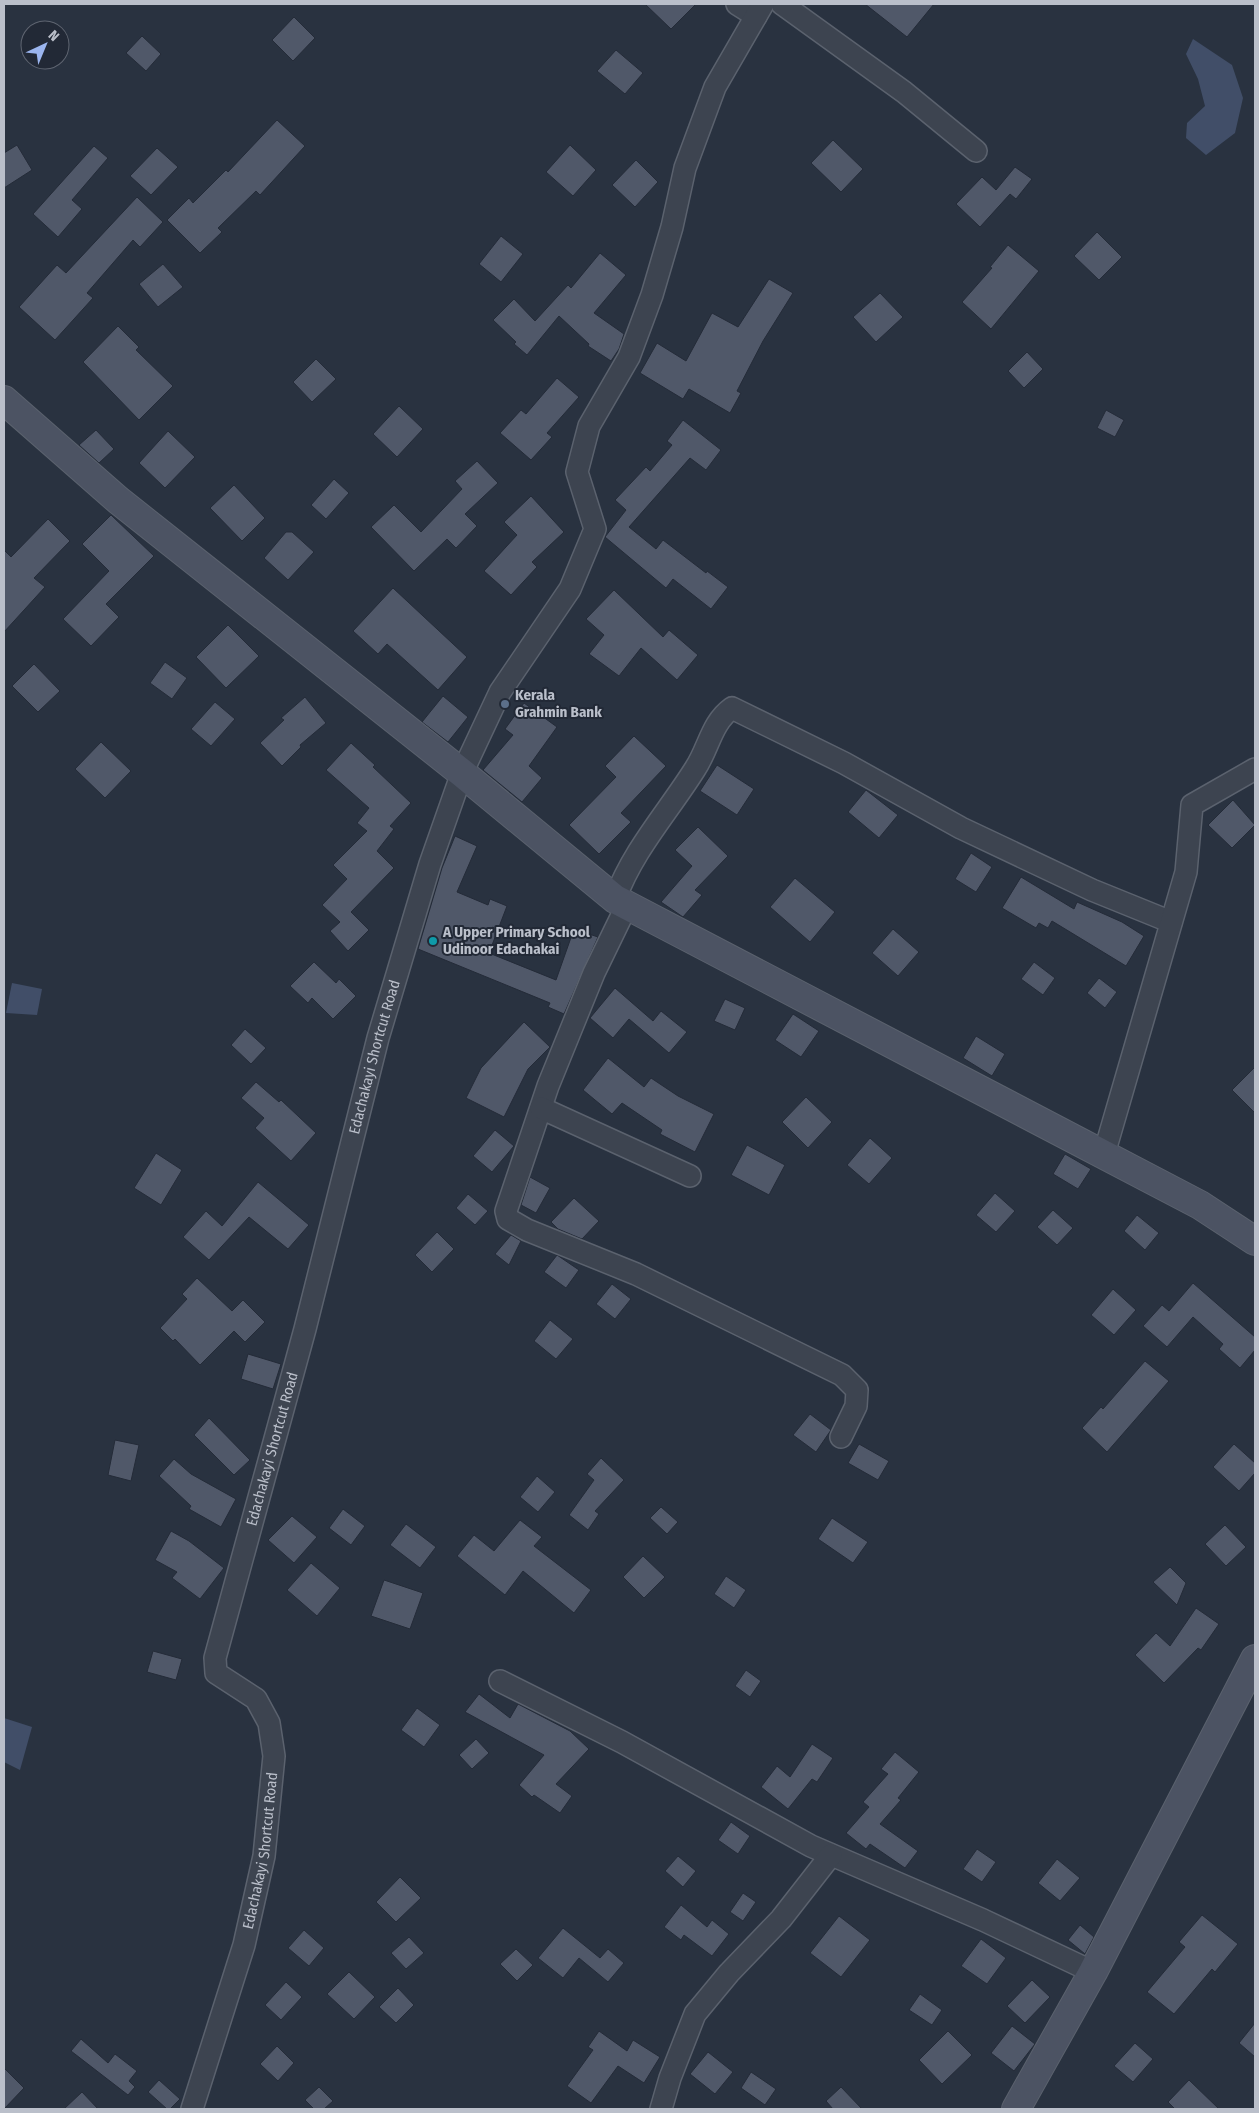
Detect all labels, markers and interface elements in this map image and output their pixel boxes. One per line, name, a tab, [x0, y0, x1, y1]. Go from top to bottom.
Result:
north arrow	[20, 20, 70, 70]
text: N	[45, 27, 63, 45]
place label: Kerala Grahmin Bank	[515, 686, 602, 721]
marker: Kerala Grahmin Bank	[499, 698, 511, 710]
place label: A Upper Primary School Udinoor Edachakai	[442, 923, 591, 958]
marker: A Upper Primary School Udinoor Edachakai	[427, 935, 439, 947]
street label: Edachakayi Shortcut Road	[345, 978, 404, 1136]
street label: Edachakayi Shortcut Road	[243, 1370, 302, 1528]
street label: Edachakayi Shortcut Road	[239, 1771, 281, 1931]

